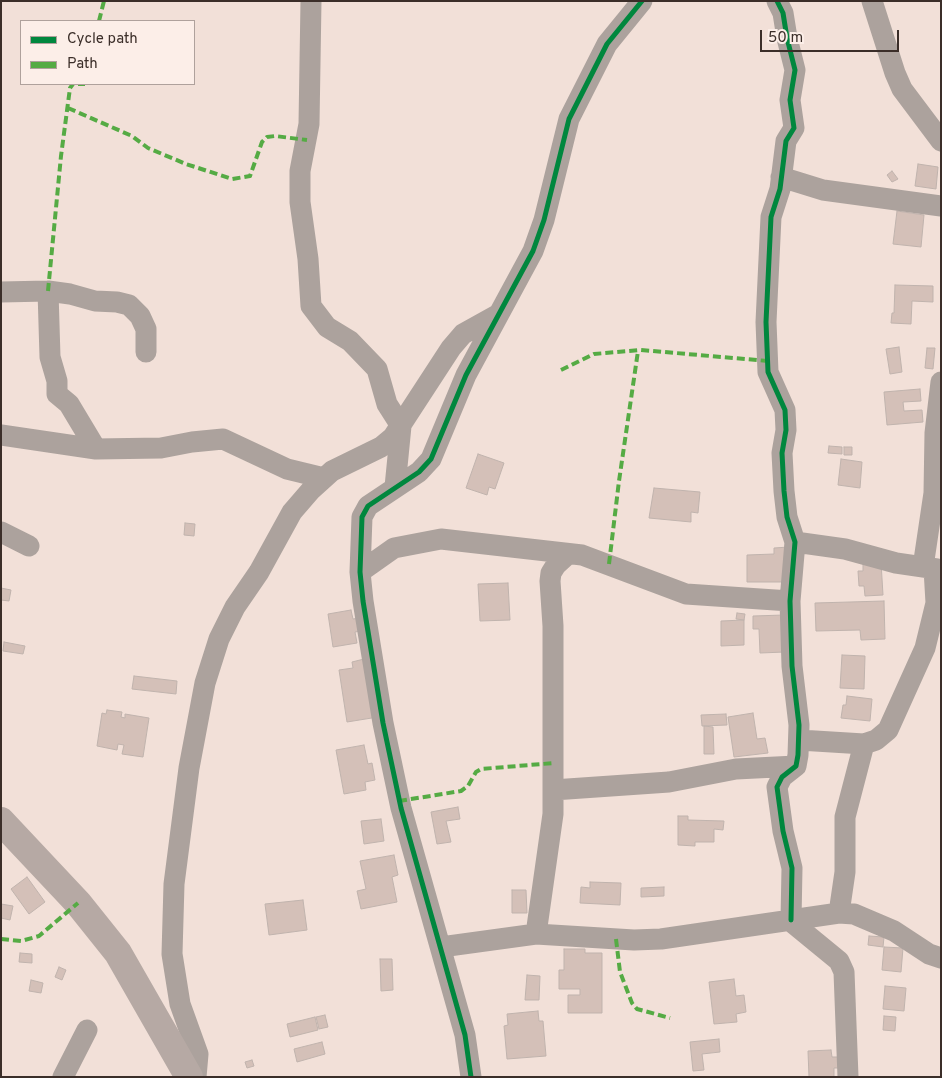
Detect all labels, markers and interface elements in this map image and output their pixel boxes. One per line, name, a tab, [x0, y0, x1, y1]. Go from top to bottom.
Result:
legend	[20, 20, 195, 85]
scale bar	[762, 20, 901, 52]
text: 50 m	[768, 29, 803, 48]
text: Cycle path	[67, 30, 138, 49]
text: Path	[67, 55, 98, 74]

